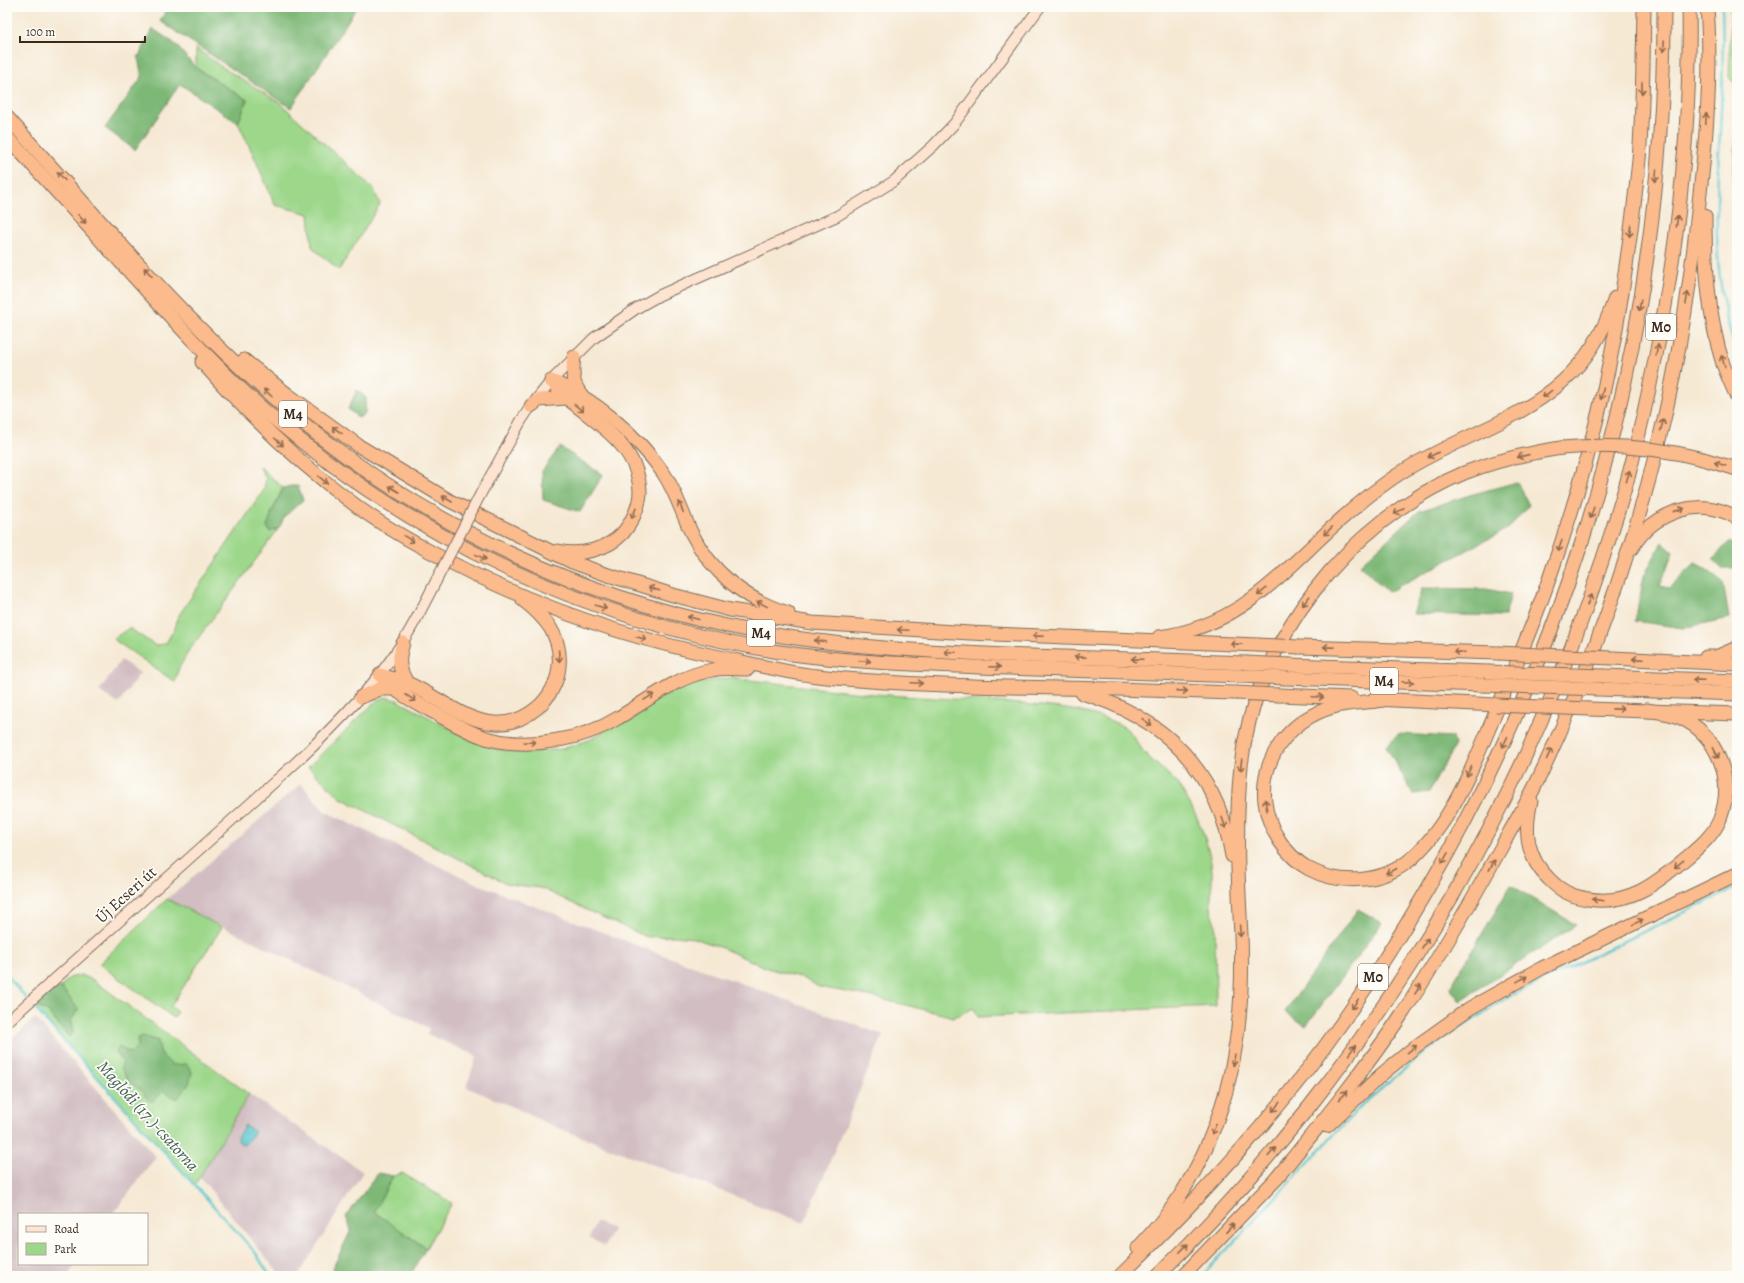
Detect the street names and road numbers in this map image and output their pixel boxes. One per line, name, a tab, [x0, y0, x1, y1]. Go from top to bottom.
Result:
road number: M0	[1646, 314, 1676, 340]
road number: M4	[279, 401, 307, 427]
road number: M4	[747, 620, 775, 646]
road number: M4	[1370, 668, 1398, 694]
street label: Új Ecseri út	[91, 862, 161, 928]
road number: M0	[1358, 964, 1388, 990]

